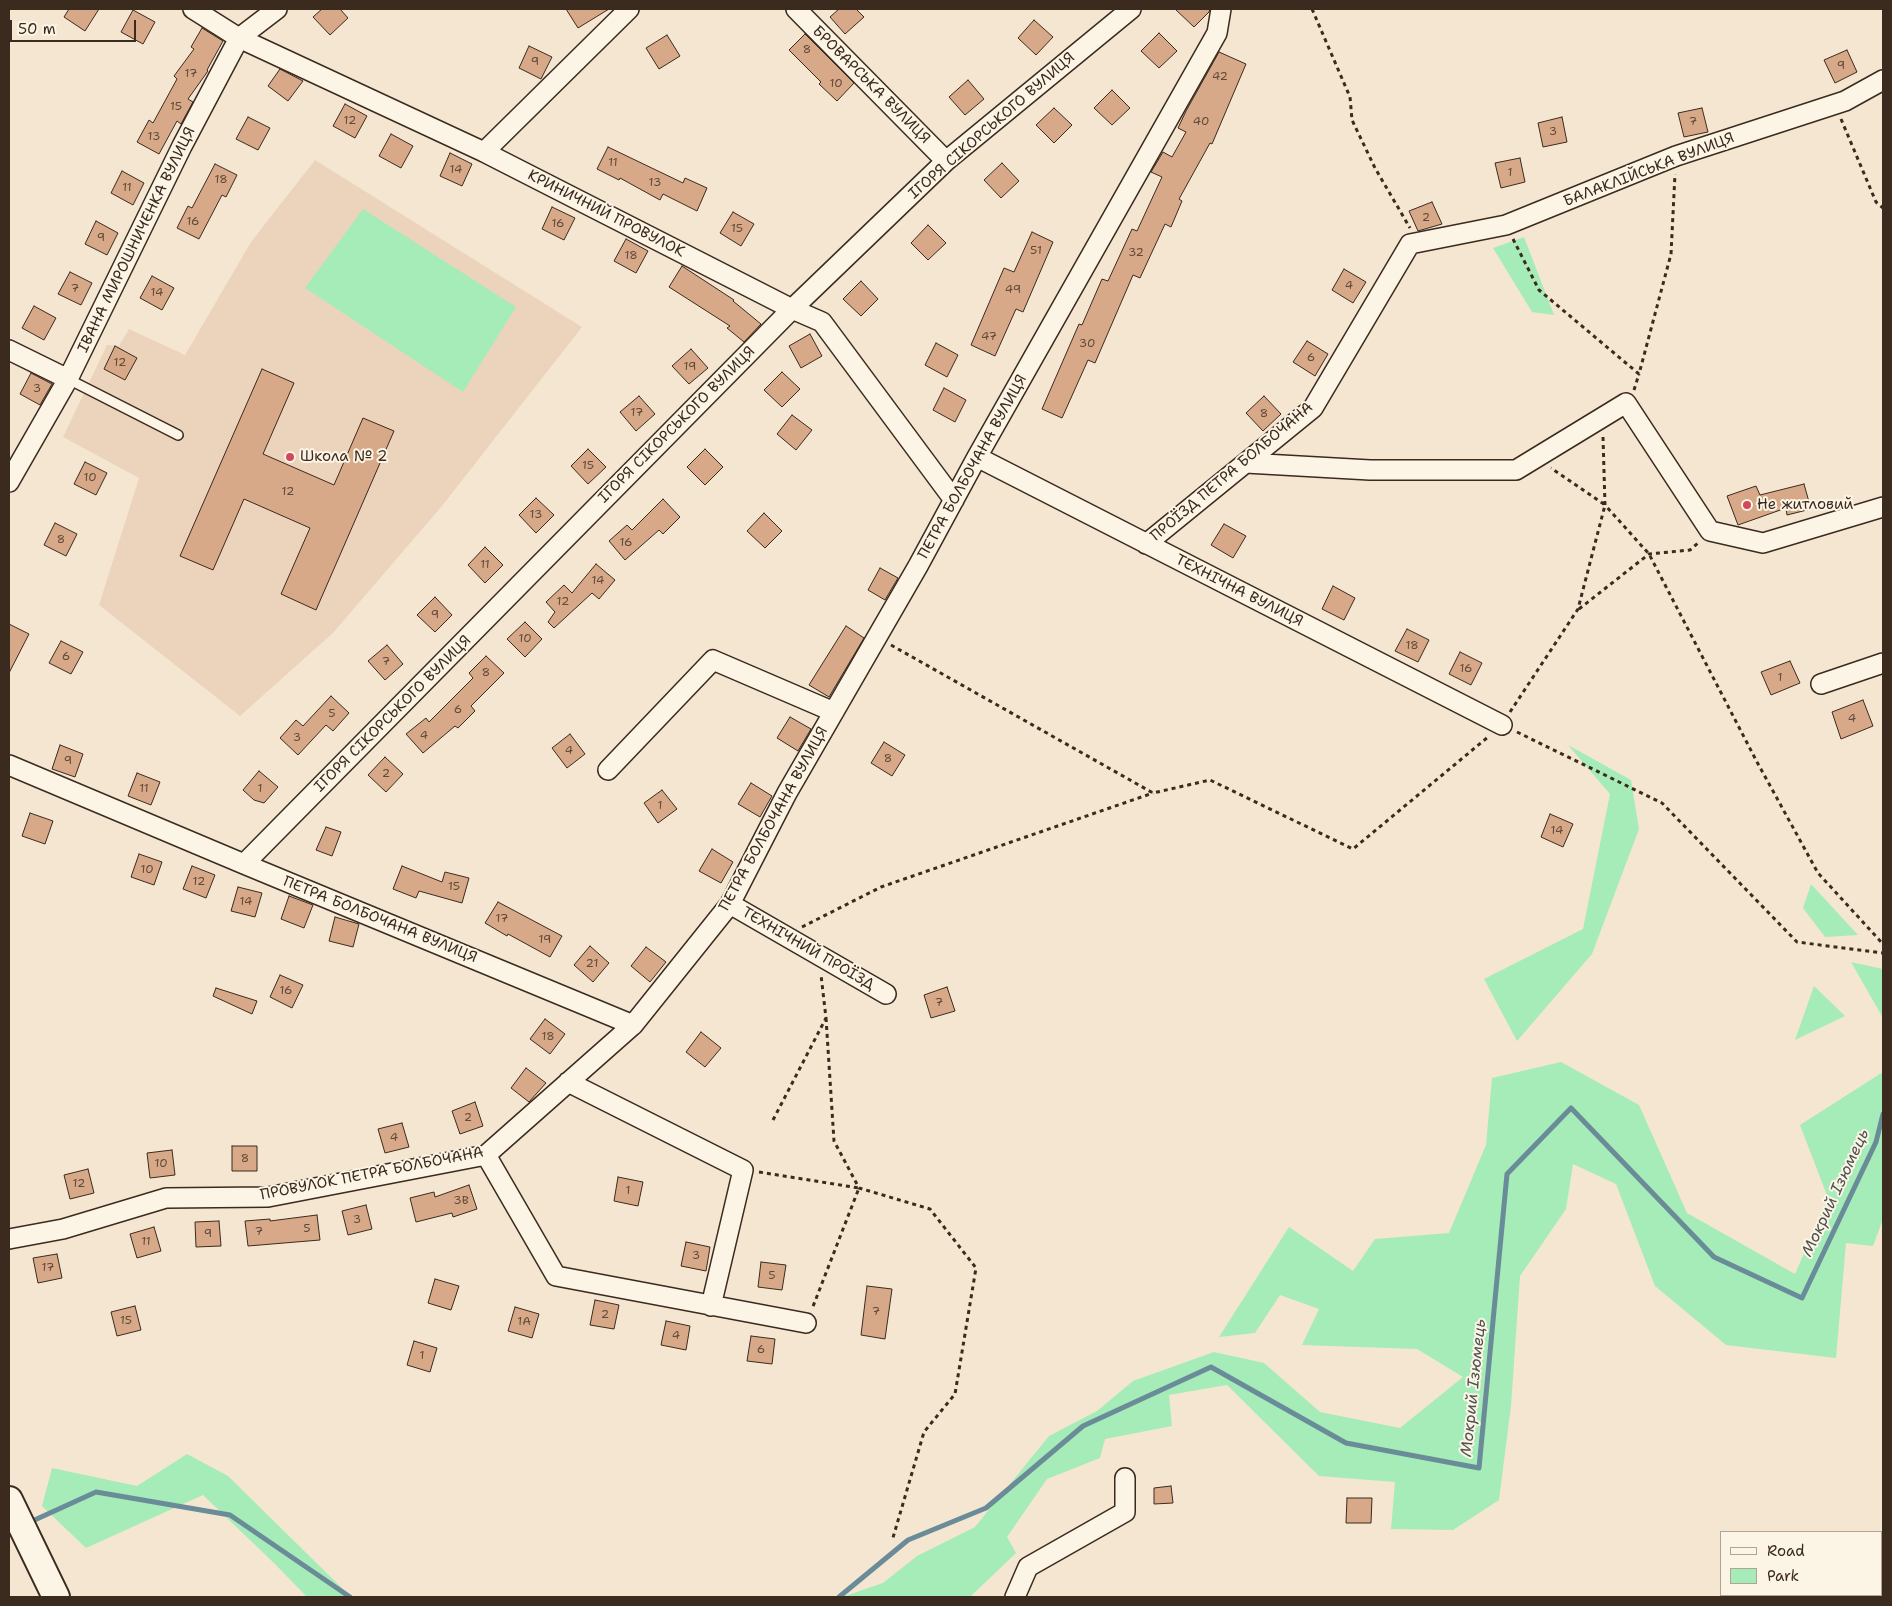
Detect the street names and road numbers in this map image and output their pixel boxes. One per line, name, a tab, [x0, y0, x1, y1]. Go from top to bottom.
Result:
street label: БРОВАРСЬКА ВУЛИЦЯ	[808, 22, 934, 148]
street label: ІГОРЯ СІКОРСЬКОГО ВУЛИЦЯ	[905, 49, 1079, 203]
street label: ІВАНА МИРОШНИЧЕНКА ВУЛИЦЯ	[74, 124, 200, 356]
street label: БАЛАКЛІЙСЬКА ВУЛИЦЯ	[1561, 129, 1737, 211]
street label: КРИНИЧНИЙ ПРОВУЛОК	[524, 166, 688, 262]
street label: ІГОРЯ СІКОРСЬКОГО ВУЛИЦЯ	[595, 343, 759, 507]
street label: ПЕТРА БОЛБОЧАНА ВУЛИЦЯ	[915, 372, 1031, 562]
street label: ПРОЇЗД ПЕТРА БОЛБОЧАНА	[1147, 399, 1317, 545]
street label: ТЕХНІЧНА ВУЛИЦЯ	[1172, 551, 1306, 631]
street label: ІГОРЯ СІКОРСЬКОГО ВУЛИЦЯ	[311, 632, 475, 796]
street label: ПЕТРА БОЛБОЧАНА ВУЛИЦЯ	[716, 724, 832, 914]
street label: ПЕТРА БОЛБОЧАНА ВУЛИЦЯ	[280, 873, 480, 967]
street label: ТЕХНІЧНИЙ ПРОЇЗД	[738, 904, 878, 994]
street label: ПРОВУЛОК ПЕТРА БОЛБОЧАНА	[259, 1144, 485, 1204]

